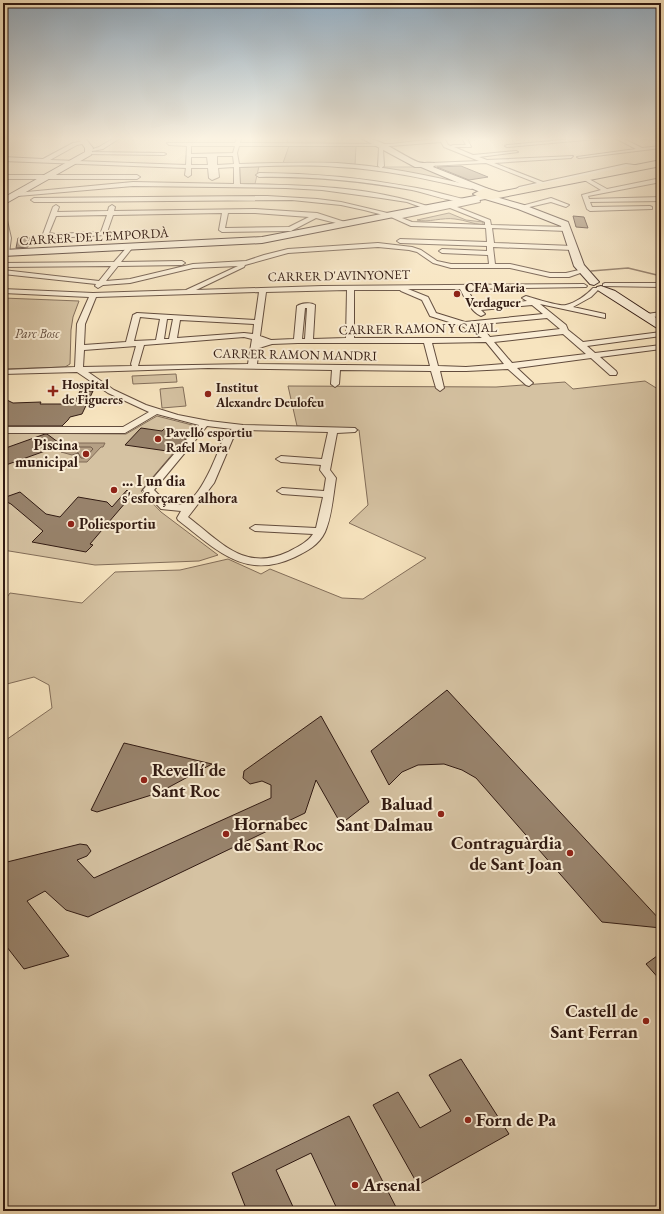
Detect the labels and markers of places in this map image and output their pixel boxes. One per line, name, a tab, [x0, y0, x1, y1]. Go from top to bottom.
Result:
place label: CFA Maria Verdaguer	[465, 279, 525, 311]
marker: CFA Maria Verdaguer	[452, 289, 462, 299]
place label: Hospital de Figueres	[62, 376, 123, 408]
place label: Institut Alexandre Deulofeu	[215, 379, 325, 411]
marker: Hospital de Figueres	[47, 385, 59, 397]
marker: Institut Alexandre Deulofeu	[203, 389, 213, 399]
place label: Pavelló esportiu Rafel Mora	[166, 424, 253, 456]
marker: Pavelló esportiu Rafel Mora	[153, 434, 163, 444]
place label: Piscina municipal	[15, 435, 79, 471]
marker: Piscina municipal	[81, 449, 91, 459]
place label: ... I un dia s'esforçaren alhora	[122, 471, 238, 507]
marker: ... I un dia s'esforçaren alhora	[109, 485, 119, 495]
place label: Poliesportiu	[79, 514, 156, 533]
marker: Poliesportiu	[66, 519, 76, 529]
place label: Revellí de Sant Roc	[152, 758, 226, 802]
marker: Revellí de Sant Roc	[139, 775, 149, 785]
place label: Baluad Sant Dalmau	[336, 792, 433, 836]
marker: Baluad Sant Dalmau	[436, 809, 446, 819]
place label: Hornabec de Sant Roc	[234, 812, 324, 856]
marker: Hornabec de Sant Roc	[221, 829, 231, 839]
place label: Contraguàrdia de Sant Joan	[451, 831, 562, 875]
marker: Contraguàrdia de Sant Joan	[565, 848, 575, 858]
place label: Castell de Sant Ferran	[551, 999, 638, 1043]
marker: Castell de Sant Ferran	[641, 1016, 651, 1026]
place label: Forn de Pa	[476, 1108, 556, 1131]
marker: Forn de Pa	[463, 1115, 473, 1125]
place label: Arsenal	[362, 1173, 421, 1196]
marker: Arsenal	[350, 1180, 360, 1190]

